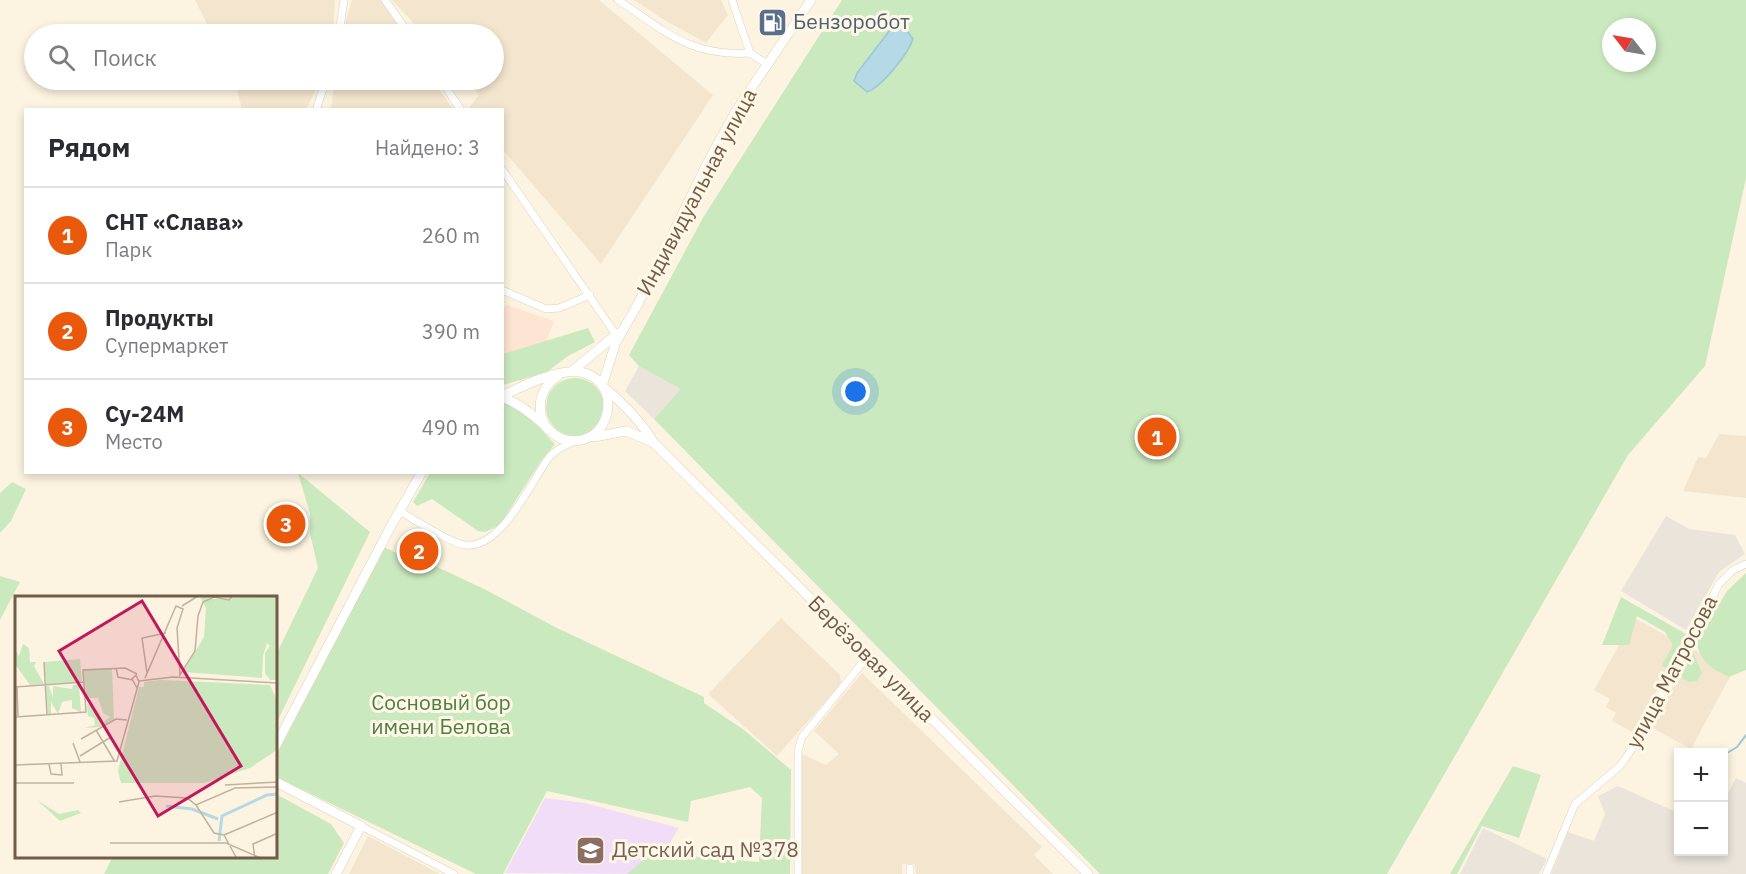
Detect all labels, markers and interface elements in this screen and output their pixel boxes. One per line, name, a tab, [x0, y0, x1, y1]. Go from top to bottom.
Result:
fuel station icon: Бензоробот	[756, 6, 788, 38]
place label: Бензоробот	[793, 7, 910, 35]
north arrow	[1602, 18, 1656, 72]
search box	[24, 24, 504, 90]
icon: search	[45, 41, 78, 74]
text: Поиск	[93, 43, 157, 72]
street label: Индивидуальная улица	[630, 83, 763, 300]
text: Рядом	[48, 130, 130, 164]
text: Найдено: 3	[375, 134, 480, 161]
text: СНТ «Слава»	[105, 207, 243, 236]
text: 1	[62, 222, 74, 249]
text: 260 m	[422, 222, 480, 249]
text: Парк	[105, 236, 152, 263]
text: Продукты	[105, 303, 214, 332]
text: 2	[62, 318, 74, 345]
text: 390 m	[422, 318, 480, 345]
text: Супермаркет	[105, 332, 228, 359]
your location	[841, 377, 870, 406]
text: Су-24М	[105, 399, 184, 428]
text: 3	[62, 414, 74, 441]
text: 490 m	[422, 414, 480, 441]
pin: 1	[1138, 414, 1176, 460]
text: Место	[105, 428, 163, 455]
pin: 3	[266, 502, 306, 546]
pin: 2	[400, 528, 438, 574]
street label: Берёзовая улица	[802, 589, 941, 728]
street label: улица Матросова	[1619, 590, 1723, 753]
inset map	[15, 596, 278, 859]
park label: Сосновый бор имени Белова	[371, 688, 511, 740]
map controls	[1674, 748, 1728, 856]
button: +	[1674, 748, 1728, 802]
button: −	[1674, 802, 1728, 856]
school or university icon: Детский сад №378	[575, 834, 607, 866]
place label: Детский сад №378	[612, 835, 799, 863]

